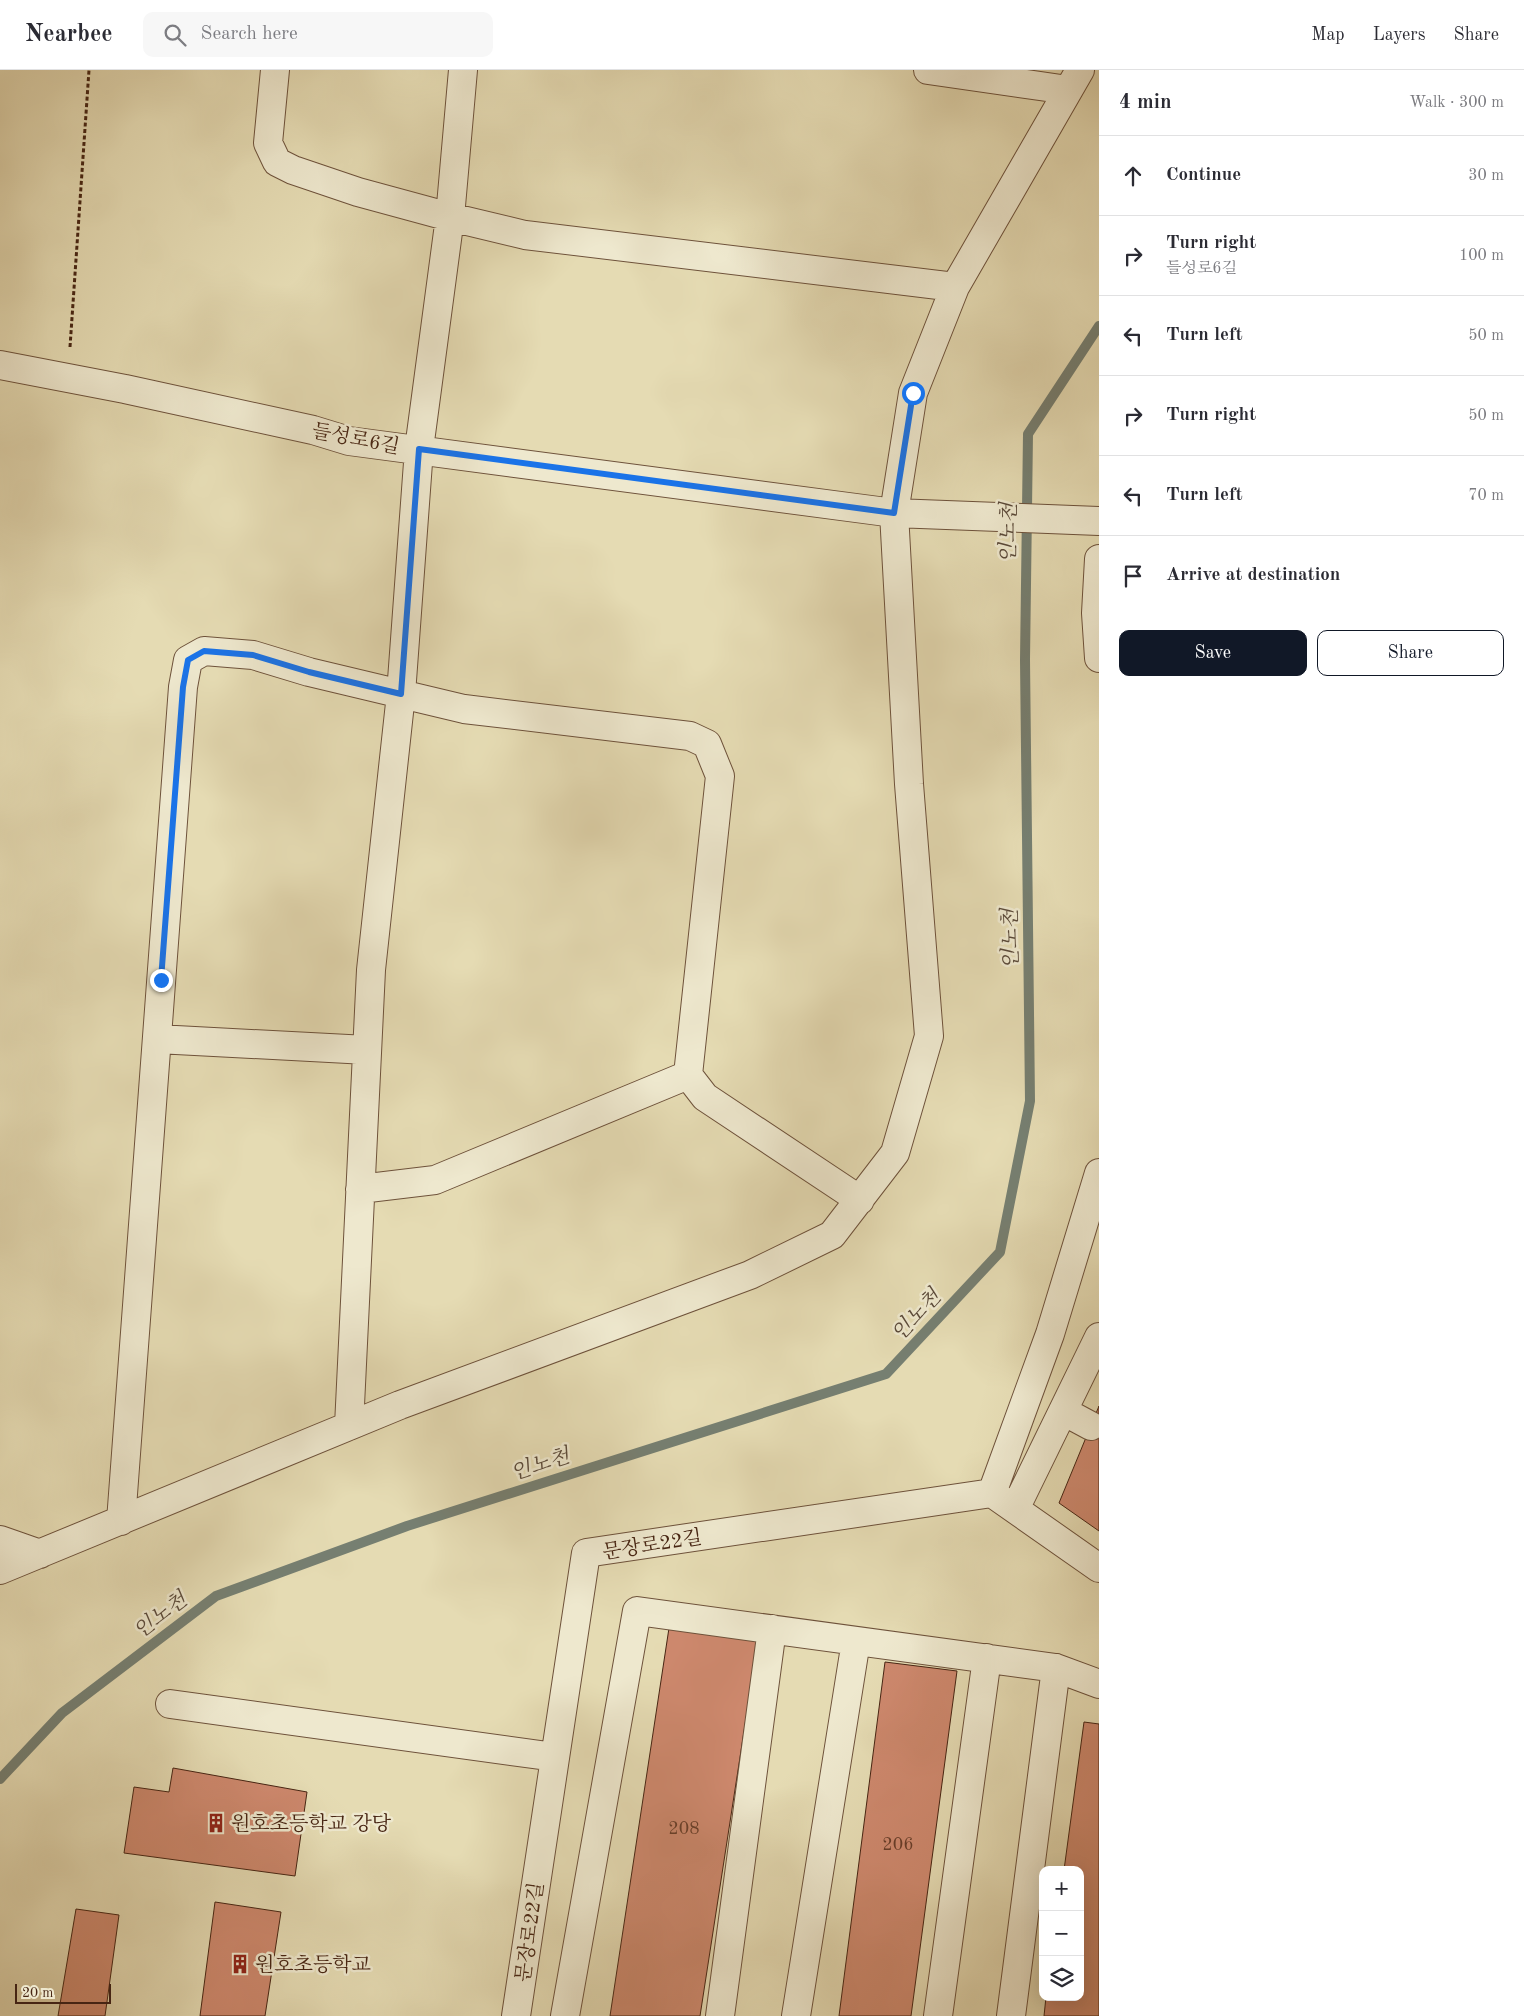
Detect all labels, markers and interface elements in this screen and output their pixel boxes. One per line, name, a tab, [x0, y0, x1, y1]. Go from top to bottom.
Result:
search box	[143, 12, 493, 57]
icon: search	[161, 21, 189, 49]
text: Nearbee	[25, 23, 113, 47]
text: Search here	[201, 25, 298, 44]
text: Map	[1311, 26, 1345, 44]
text: Layers	[1373, 26, 1425, 44]
text: Share	[1453, 26, 1499, 44]
text: 4 min	[1119, 92, 1172, 113]
text: Walk · 300 m	[1409, 95, 1504, 111]
icon: ahead	[1119, 162, 1147, 190]
text: Continue	[1166, 166, 1241, 185]
text: 30 m	[1468, 168, 1504, 184]
text: Turn right	[1166, 234, 1256, 253]
icon: right	[1119, 242, 1147, 270]
text: 100 m	[1459, 248, 1504, 264]
text: 들성로6길	[1166, 261, 1237, 277]
icon: left	[1119, 322, 1147, 350]
text: Turn left	[1166, 326, 1243, 345]
text: 50 m	[1468, 328, 1504, 344]
route start	[902, 382, 925, 405]
icon: right	[1119, 402, 1147, 430]
text: Turn right	[1166, 406, 1256, 425]
text: 50 m	[1468, 408, 1504, 424]
street label: 들성로6길	[310, 420, 402, 458]
icon: left	[1119, 482, 1147, 510]
text: Turn left	[1166, 486, 1243, 505]
text: 70 m	[1468, 488, 1504, 504]
water label: 인노천	[996, 501, 1021, 564]
icon: arrive	[1119, 562, 1147, 590]
text: Arrive at destination	[1166, 566, 1340, 585]
button: Save	[1119, 630, 1307, 676]
button: Share	[1317, 630, 1504, 676]
water label: 인노천	[998, 907, 1023, 970]
route end	[150, 969, 173, 992]
water label: 인노천	[887, 1284, 947, 1345]
water label: 인노천	[508, 1444, 574, 1485]
street label: 문장로22길	[601, 1526, 704, 1564]
water label: 인노천	[129, 1587, 193, 1643]
building icon: 원호초등학교 강당	[205, 1812, 227, 1834]
place label: 원호초등학교 강당	[231, 1813, 392, 1835]
house number: 208	[668, 1820, 700, 1838]
house number: 206	[882, 1836, 914, 1854]
map controls	[1039, 1866, 1084, 2001]
button: +	[1039, 1866, 1084, 1911]
street label: 문장로22길	[512, 1881, 548, 1983]
button: −	[1039, 1911, 1084, 1956]
building icon: 원호초등학교	[229, 1953, 251, 1975]
place label: 원호초등학교	[255, 1954, 372, 1976]
button: layers	[1039, 1956, 1084, 2001]
scale bar	[15, 1981, 111, 2004]
text: 20 m	[22, 1986, 53, 2000]

